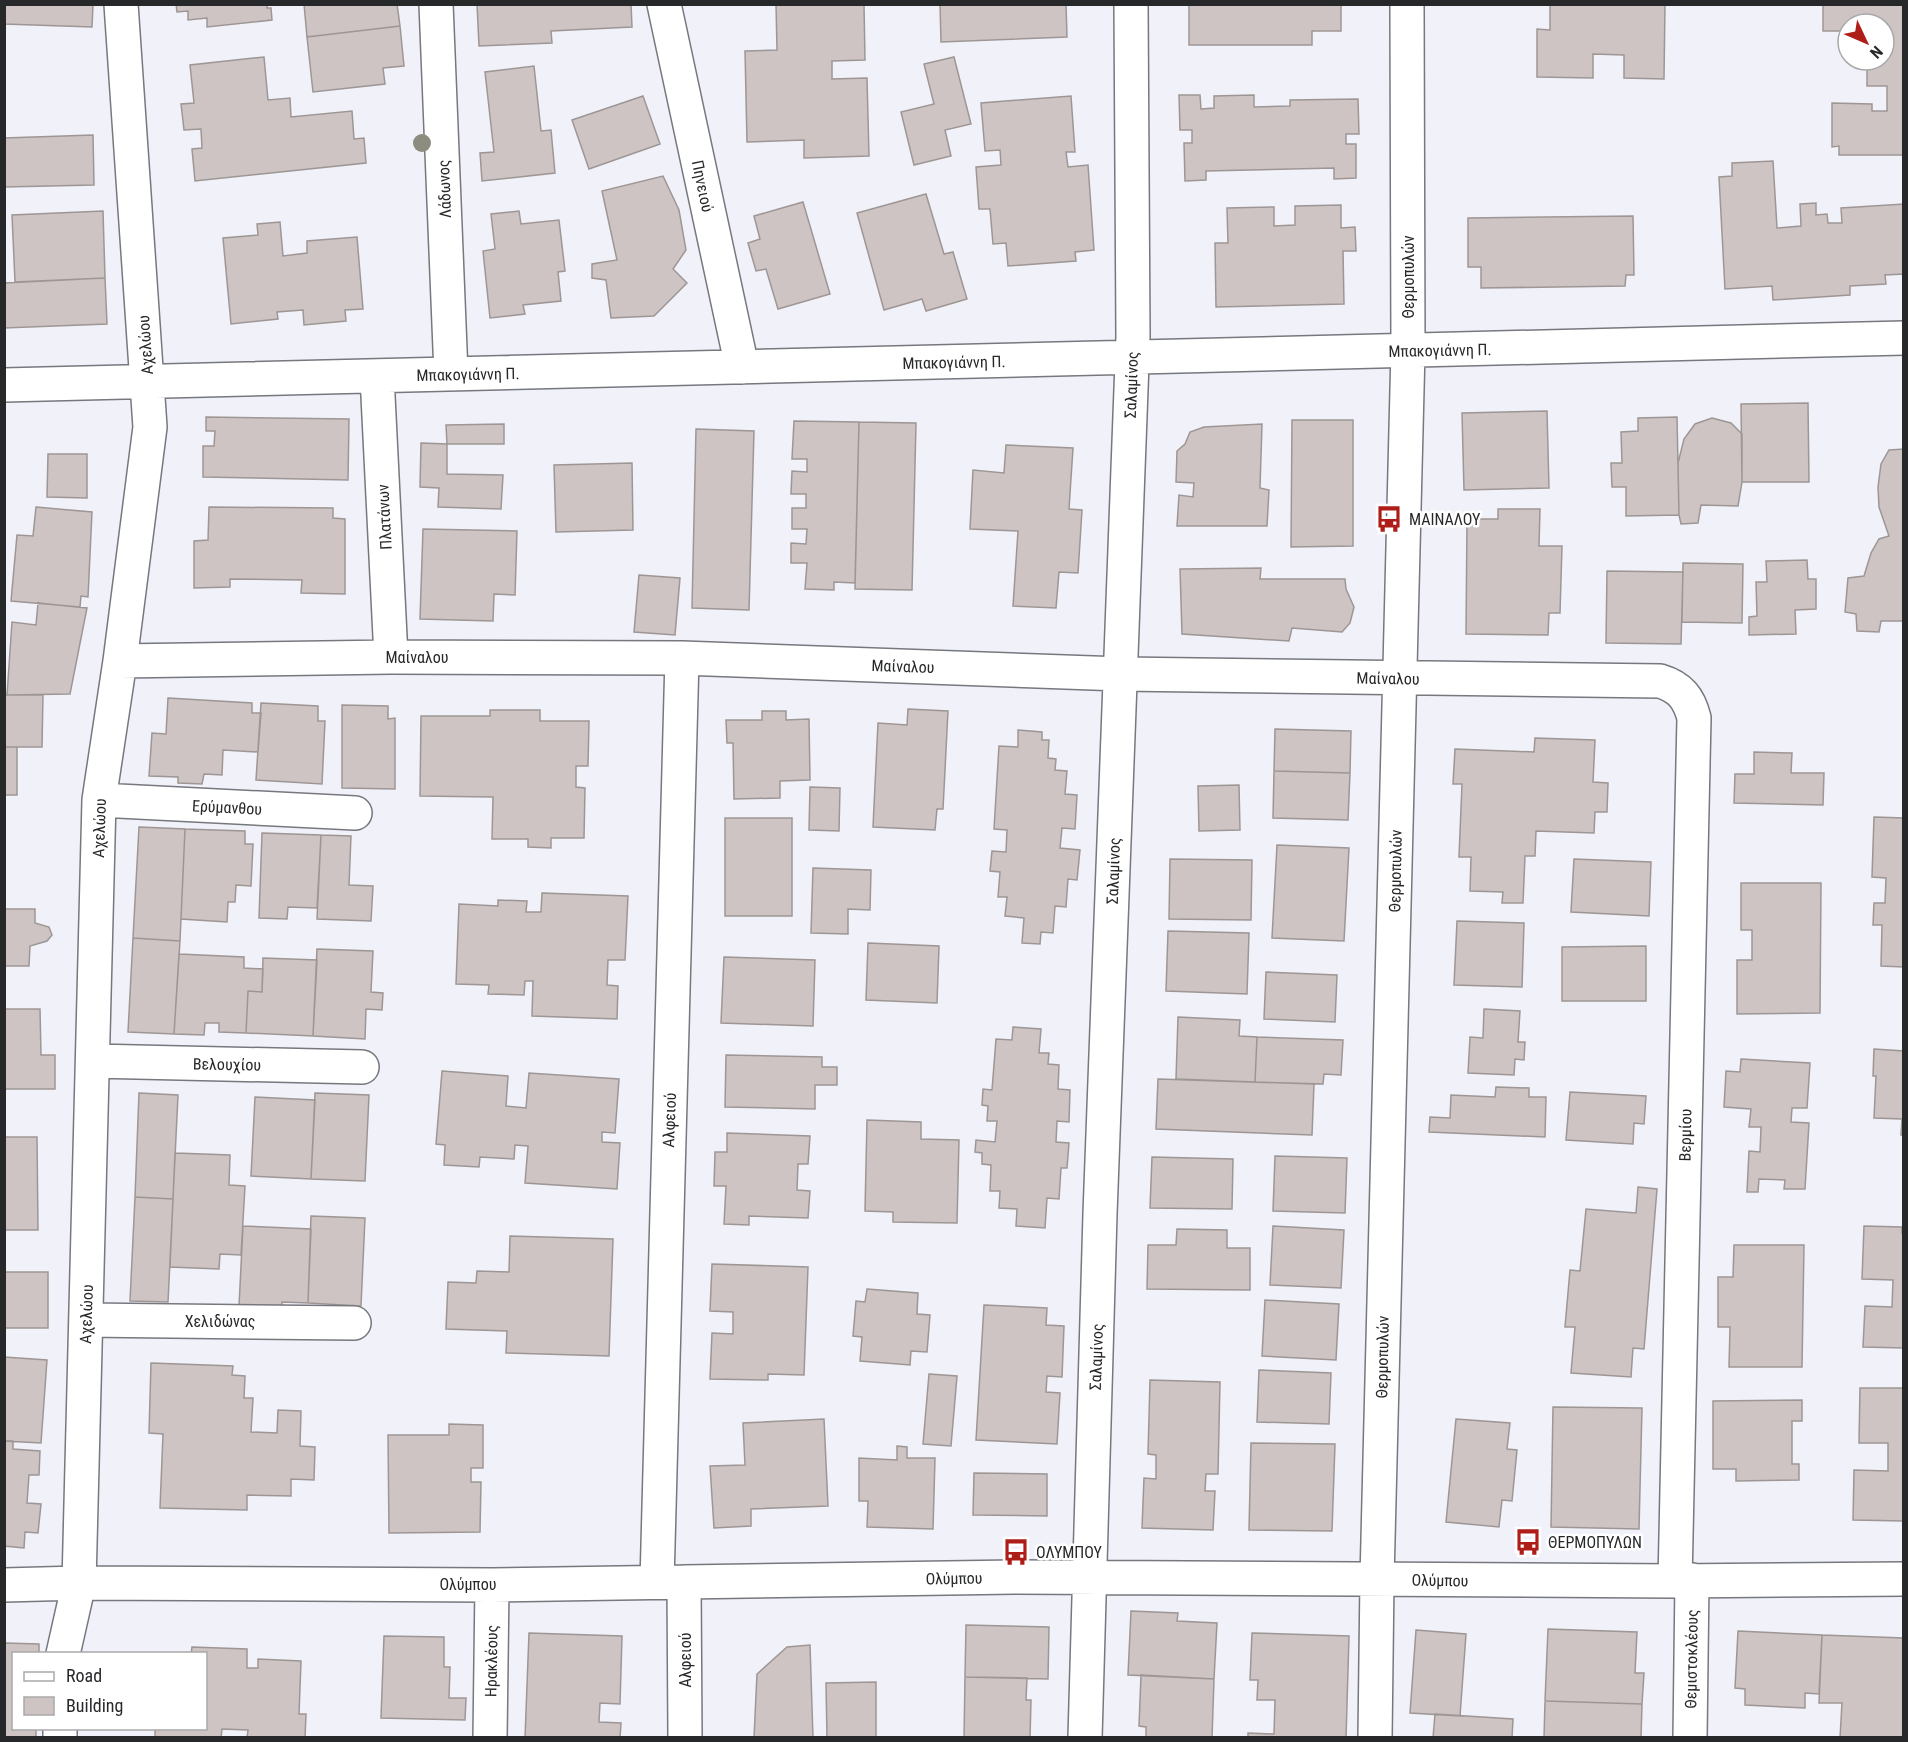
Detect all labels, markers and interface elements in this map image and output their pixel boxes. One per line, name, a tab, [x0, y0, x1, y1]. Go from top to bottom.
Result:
north arrow	[1836, 12, 1896, 72]
text: N	[1866, 42, 1887, 62]
street label: Πηνειού	[688, 158, 717, 214]
street label: Λάδωνος	[434, 159, 455, 219]
street label: Θερμοπυλών	[1399, 235, 1418, 319]
street label: Αχελώου	[134, 315, 157, 375]
street label: Μπακογιάννη Π.	[1388, 340, 1492, 361]
street label: Σαλαμίνος	[1121, 351, 1142, 419]
street label: Μπακογιάννη Π.	[902, 352, 1006, 373]
street label: Μπακογιάννη Π.	[416, 364, 520, 385]
street label: Πλατάνων	[373, 484, 396, 550]
bus stop icon: ΜΑΙΝΑΛΟΥ	[1374, 504, 1404, 534]
place label: ΜΑΙΝΑΛΟΥ	[1409, 510, 1481, 529]
street label: Μαίναλου	[385, 648, 449, 667]
street label: Μαίναλου	[871, 656, 935, 677]
street label: Μαίναλου	[1356, 668, 1420, 689]
street label: Ερύμανθου	[191, 796, 262, 819]
street label: Αχελώου	[89, 798, 110, 858]
street label: Θερμοπυλών	[1385, 829, 1406, 913]
street label: Σαλαμίνος	[1103, 837, 1124, 905]
street label: Βελουχίου	[193, 1054, 261, 1075]
street label: Αλφειού	[659, 1092, 680, 1148]
street label: Βερμίου	[1676, 1108, 1695, 1162]
street label: Αχελώου	[76, 1284, 97, 1344]
street label: Χελιδώνας	[185, 1312, 255, 1331]
street label: Θερμοπυλών	[1372, 1315, 1393, 1399]
street label: Σαλαμίνος	[1086, 1323, 1107, 1391]
bus stop icon: ΘΕΡΜΟΠΥΛΩΝ	[1513, 1527, 1543, 1557]
place label: ΘΕΡΜΟΠΥΛΩΝ	[1548, 1533, 1642, 1552]
bus stop icon: ΟΛΥΜΠΟΥ	[1001, 1537, 1031, 1567]
place label: ΟΛΥΜΠΟΥ	[1036, 1543, 1103, 1562]
street label: Ολύμπου	[925, 1569, 983, 1588]
street label: Ολύμπου	[1411, 1571, 1469, 1590]
street label: Ολύμπου	[440, 1575, 496, 1594]
street label: Θεμιστοκλέους	[1681, 1609, 1702, 1709]
street label: Ηρακλέους	[481, 1625, 502, 1697]
street label: Αλφειού	[676, 1632, 695, 1688]
legend	[12, 1652, 207, 1730]
text: Road	[66, 1665, 102, 1686]
text: Building	[66, 1695, 123, 1716]

